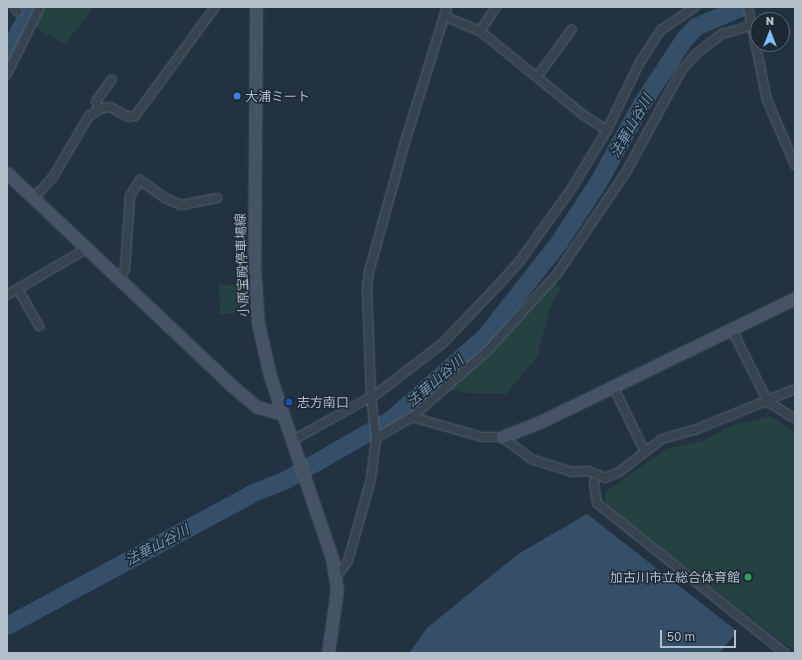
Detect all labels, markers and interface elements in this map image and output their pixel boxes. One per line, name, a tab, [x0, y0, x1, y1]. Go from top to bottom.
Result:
north arrow	[750, 12, 790, 52]
text: N	[766, 14, 774, 27]
place label: 大浦ミート	[245, 88, 310, 104]
marker: 大浦ミート	[232, 91, 242, 101]
water label: 法華山谷川	[606, 91, 656, 161]
street label: 小原宝殿停車場線	[232, 213, 252, 317]
water label: 法華山谷川	[403, 352, 467, 410]
place label: 志方南口	[297, 394, 349, 410]
marker: 志方南口	[284, 397, 294, 407]
water label: 法華山谷川	[122, 521, 192, 569]
place label: 加古川市立総合体育館	[610, 569, 740, 585]
marker: 加古川市立総合体育館	[743, 572, 753, 582]
scale bar	[662, 622, 738, 648]
text: 50 m	[667, 629, 695, 644]

